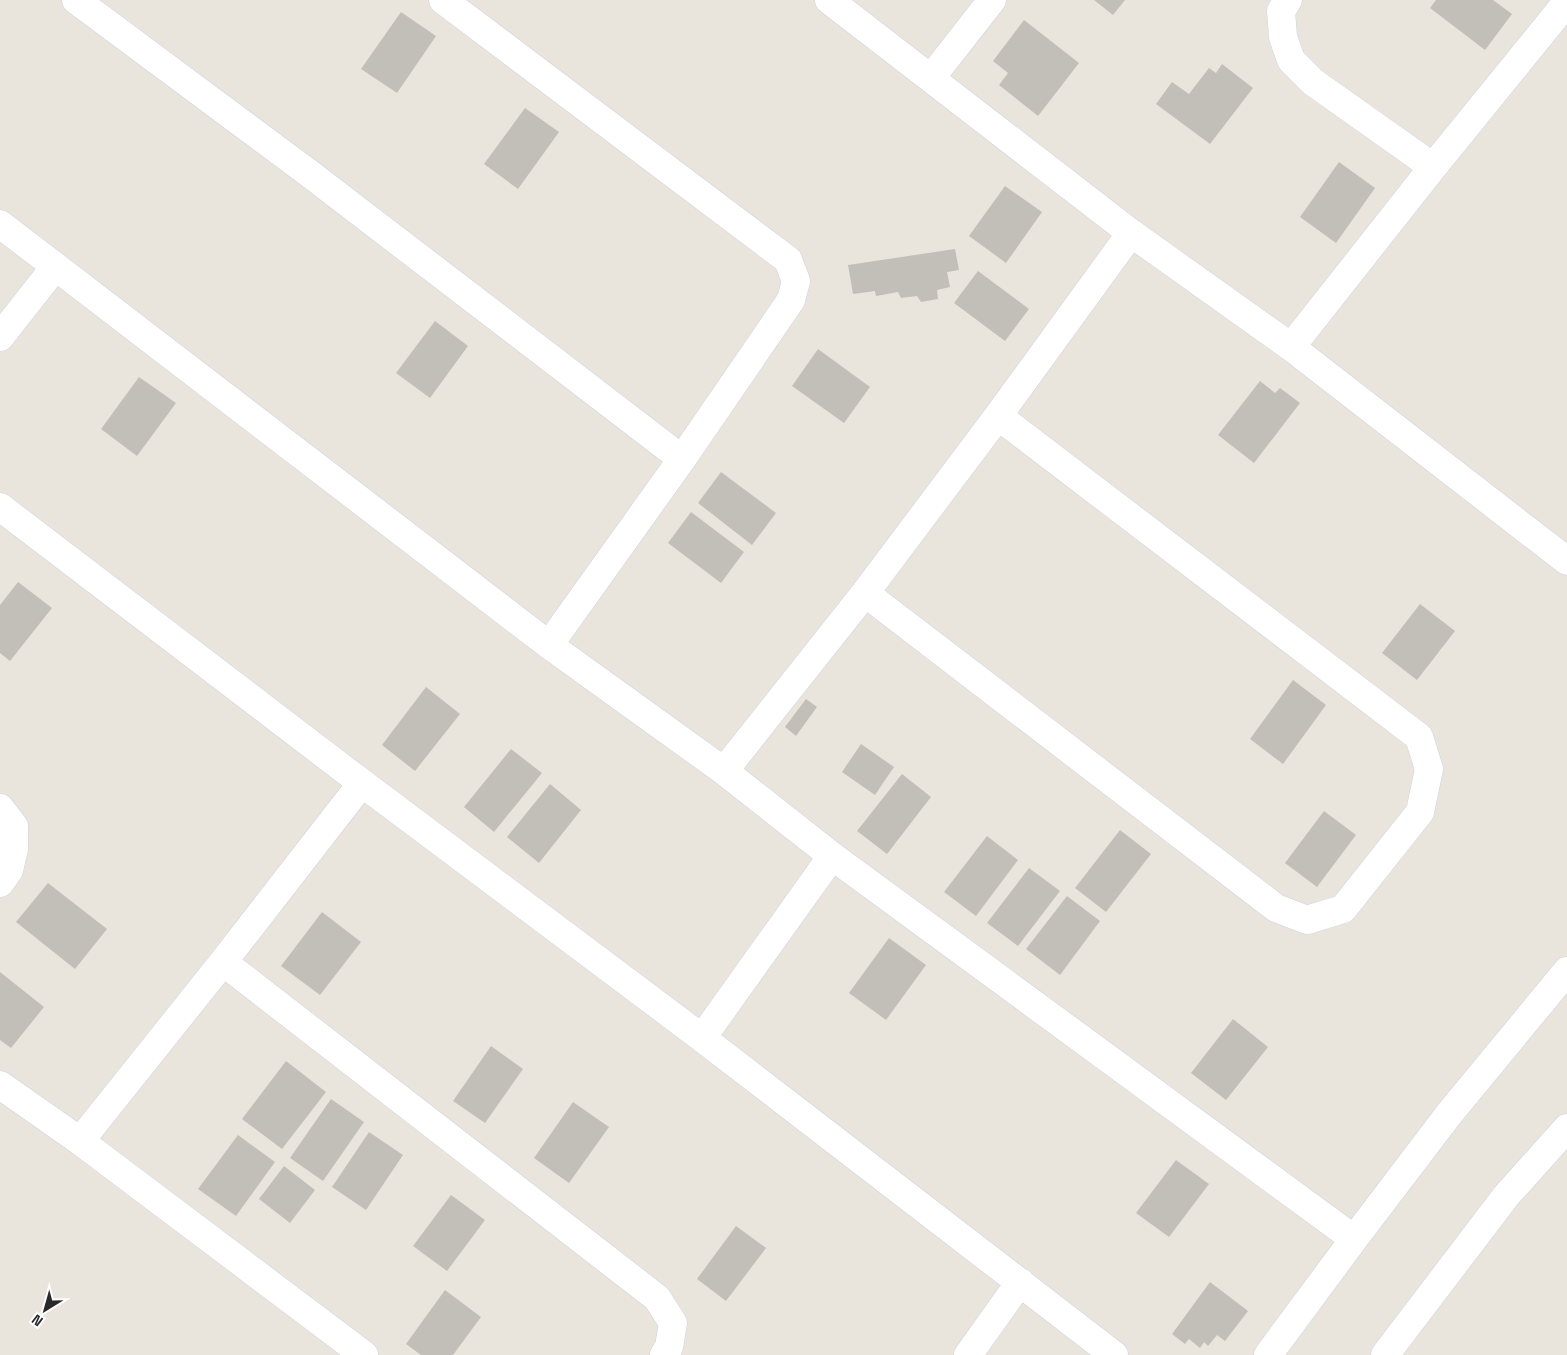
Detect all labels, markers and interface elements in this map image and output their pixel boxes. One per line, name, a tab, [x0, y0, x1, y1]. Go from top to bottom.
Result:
north arrow	[20, 1285, 70, 1335]
text: N	[28, 1310, 46, 1330]

